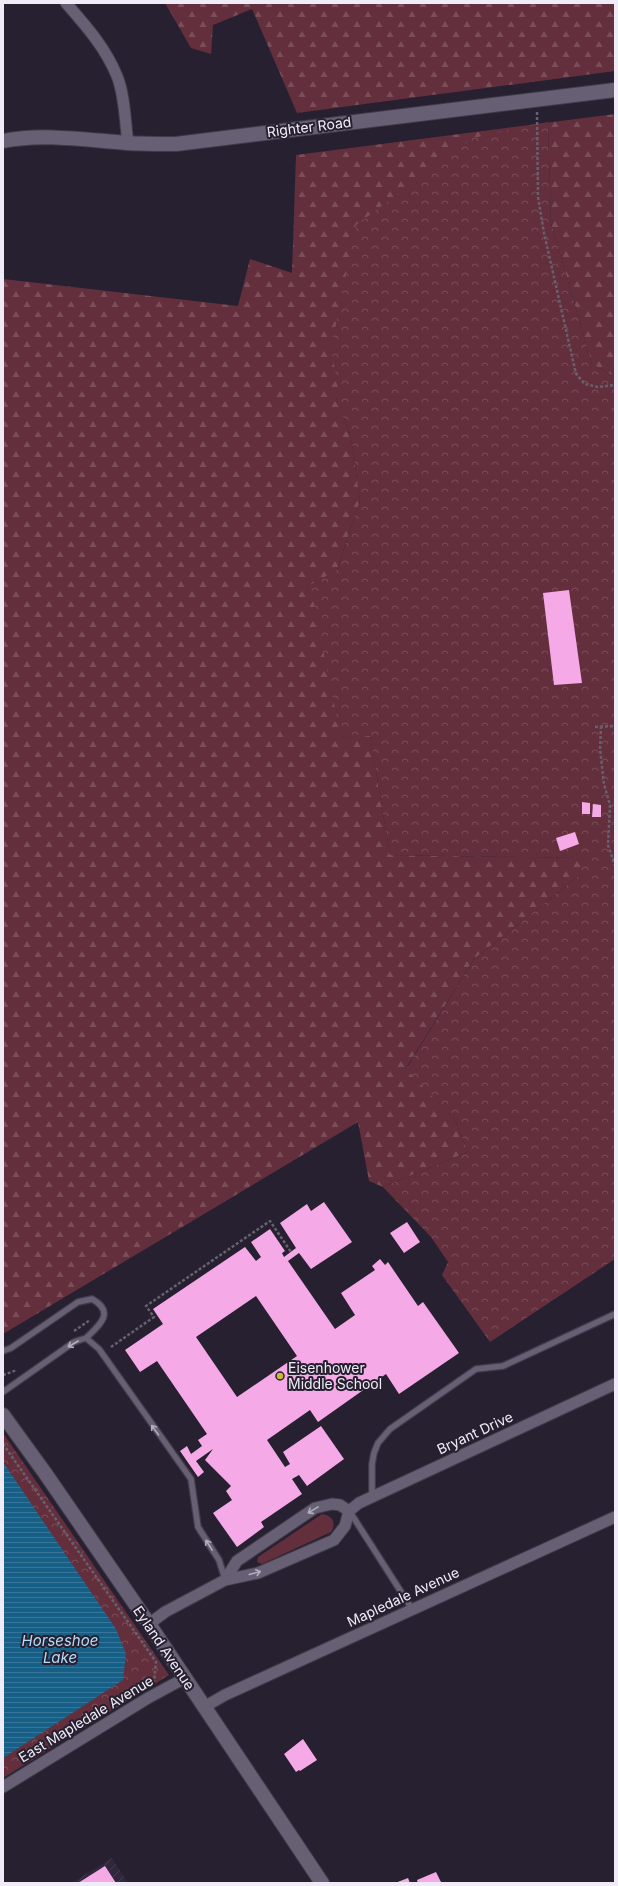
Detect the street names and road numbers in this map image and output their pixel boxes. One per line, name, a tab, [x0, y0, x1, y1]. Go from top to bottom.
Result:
street label: Righter Road	[266, 113, 352, 140]
street label: Bryant Drive	[434, 1408, 515, 1458]
street label: Mapledale Avenue	[344, 1563, 462, 1630]
street label: Eyland Avenue	[130, 1603, 199, 1693]
street label: East Mapledale Avenue	[15, 1672, 156, 1765]

